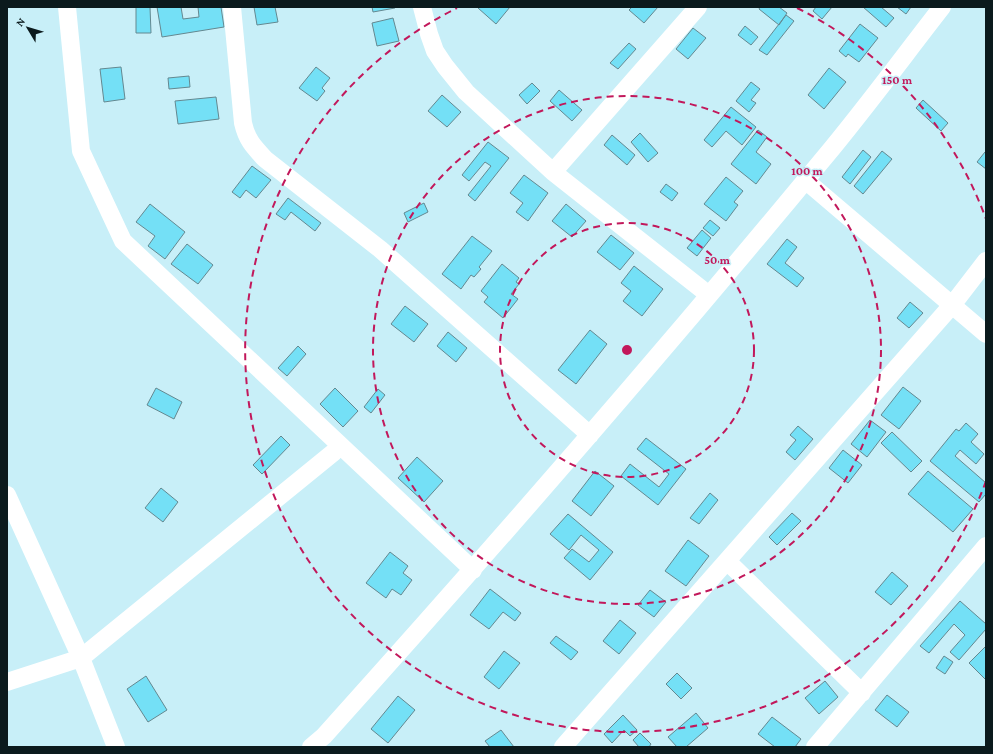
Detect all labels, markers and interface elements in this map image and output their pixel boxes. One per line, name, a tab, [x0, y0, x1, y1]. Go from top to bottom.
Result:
north arrow	[8, 8, 48, 48]
text: N	[13, 15, 27, 28]
text: 150 m	[882, 73, 913, 87]
text: 100 m	[791, 164, 824, 178]
text: 50 m	[704, 253, 731, 267]
centre of rings	[620, 343, 634, 357]

